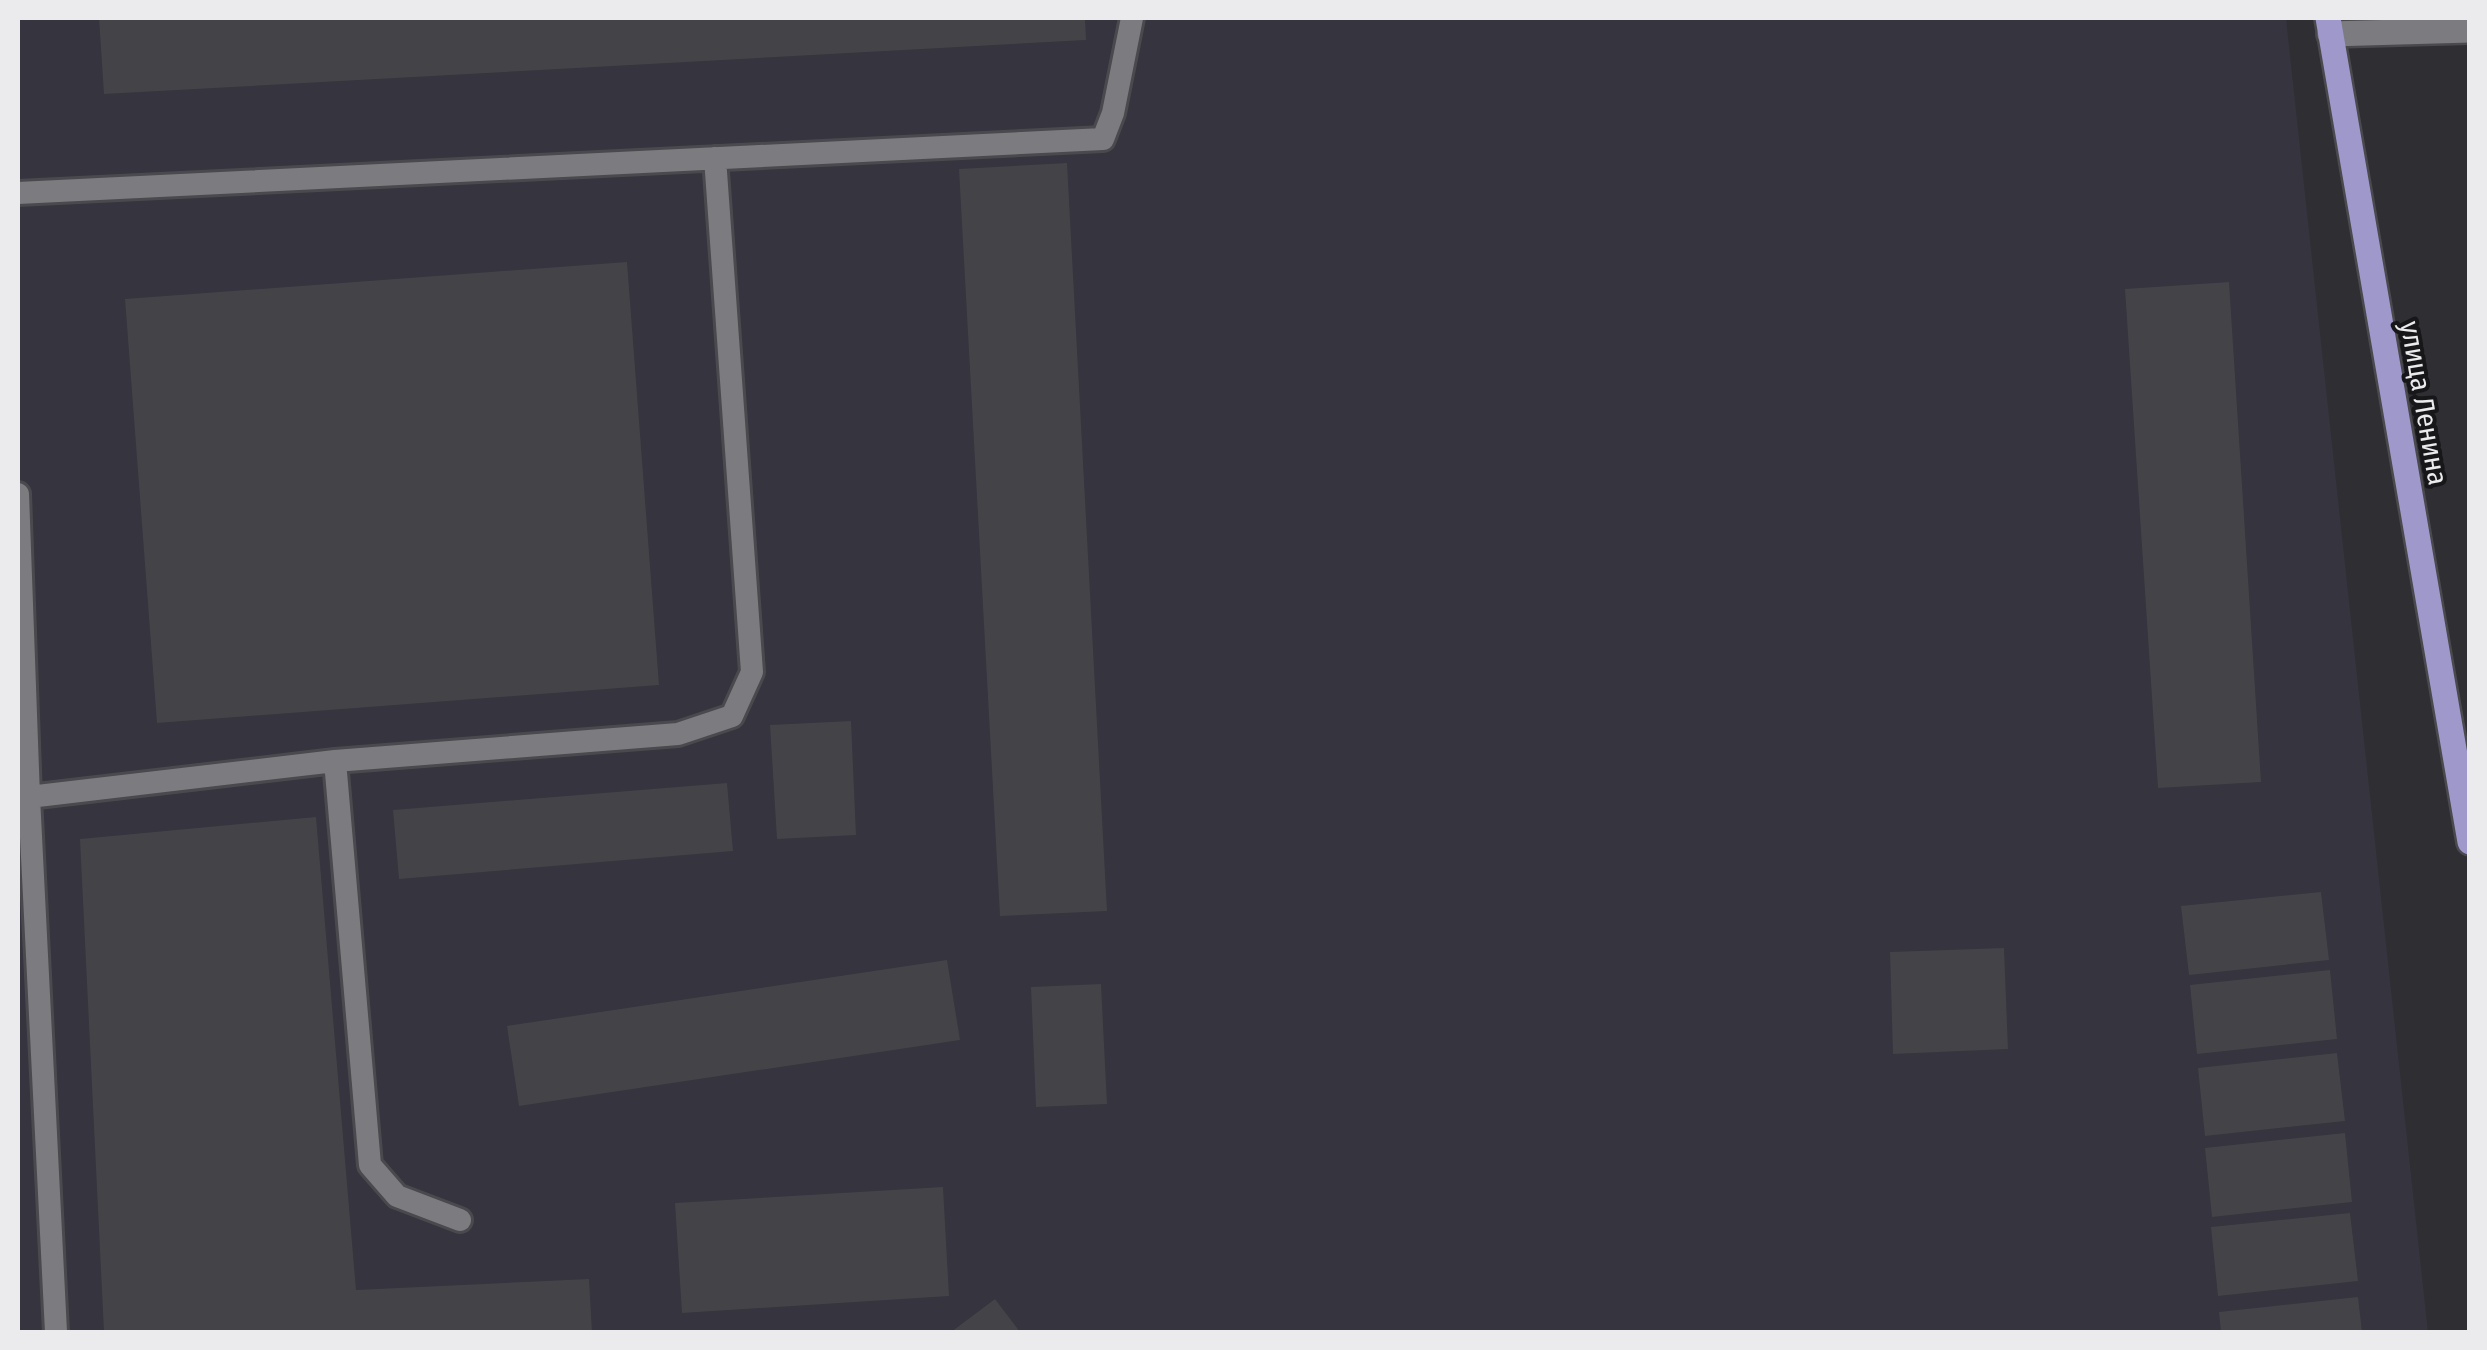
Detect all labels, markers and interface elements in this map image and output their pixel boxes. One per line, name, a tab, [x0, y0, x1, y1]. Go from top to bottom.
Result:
street label: улица Ленина	[2393, 319, 2455, 487]

